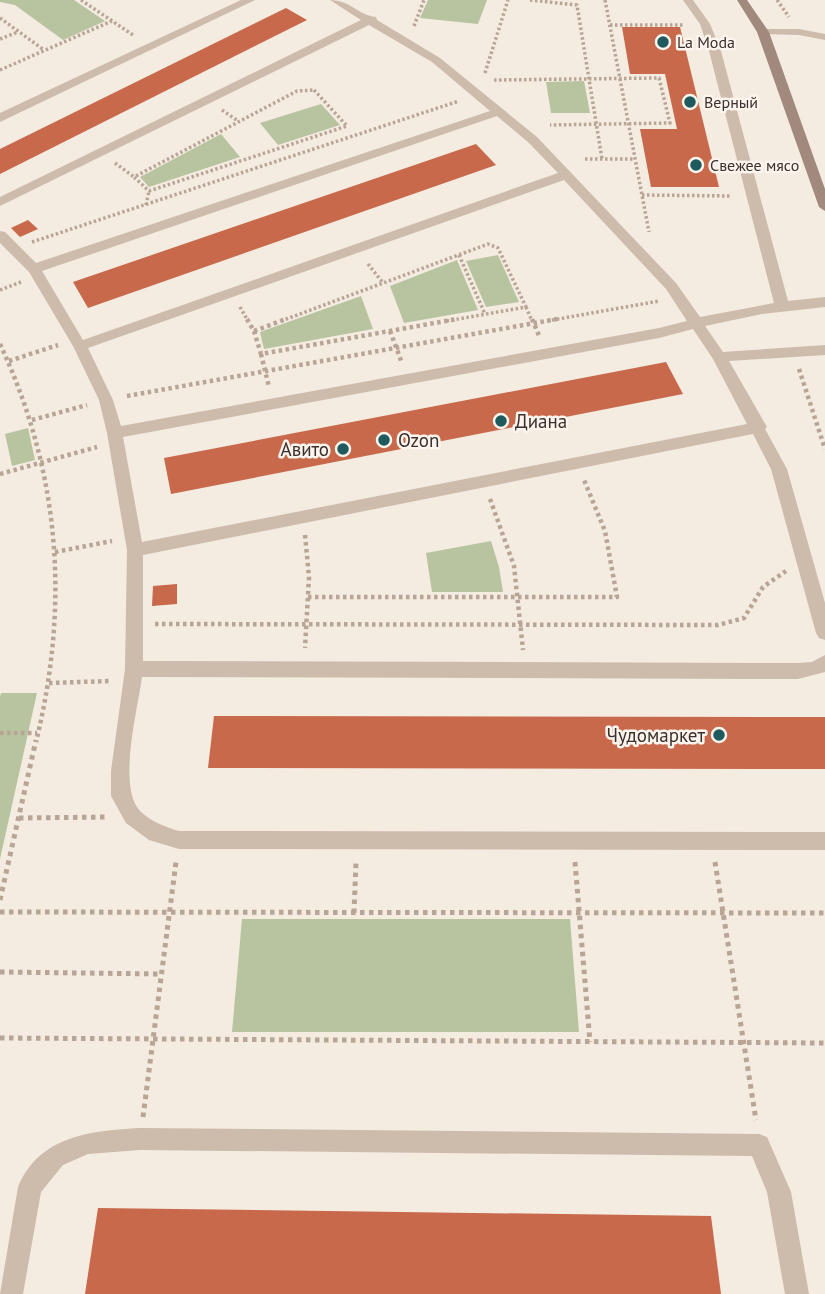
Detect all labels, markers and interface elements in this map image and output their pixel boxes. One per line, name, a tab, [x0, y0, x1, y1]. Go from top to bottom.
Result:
place label: La Moda	[677, 32, 735, 52]
marker: La Moda	[655, 34, 671, 50]
place label: Верный	[704, 92, 758, 112]
marker: Верный	[682, 94, 698, 110]
place label: Свежее мясо	[710, 155, 799, 175]
marker: Свежее мясо	[688, 157, 704, 173]
place label: Диана	[515, 409, 567, 433]
marker: Диана	[493, 413, 509, 429]
place label: Ozon	[398, 428, 439, 452]
marker: Ozon	[376, 432, 392, 448]
place label: Авито	[281, 437, 329, 461]
marker: Авито	[335, 441, 351, 457]
place label: Чудомаркет	[606, 723, 705, 747]
marker: Чудомаркет	[711, 727, 727, 743]

